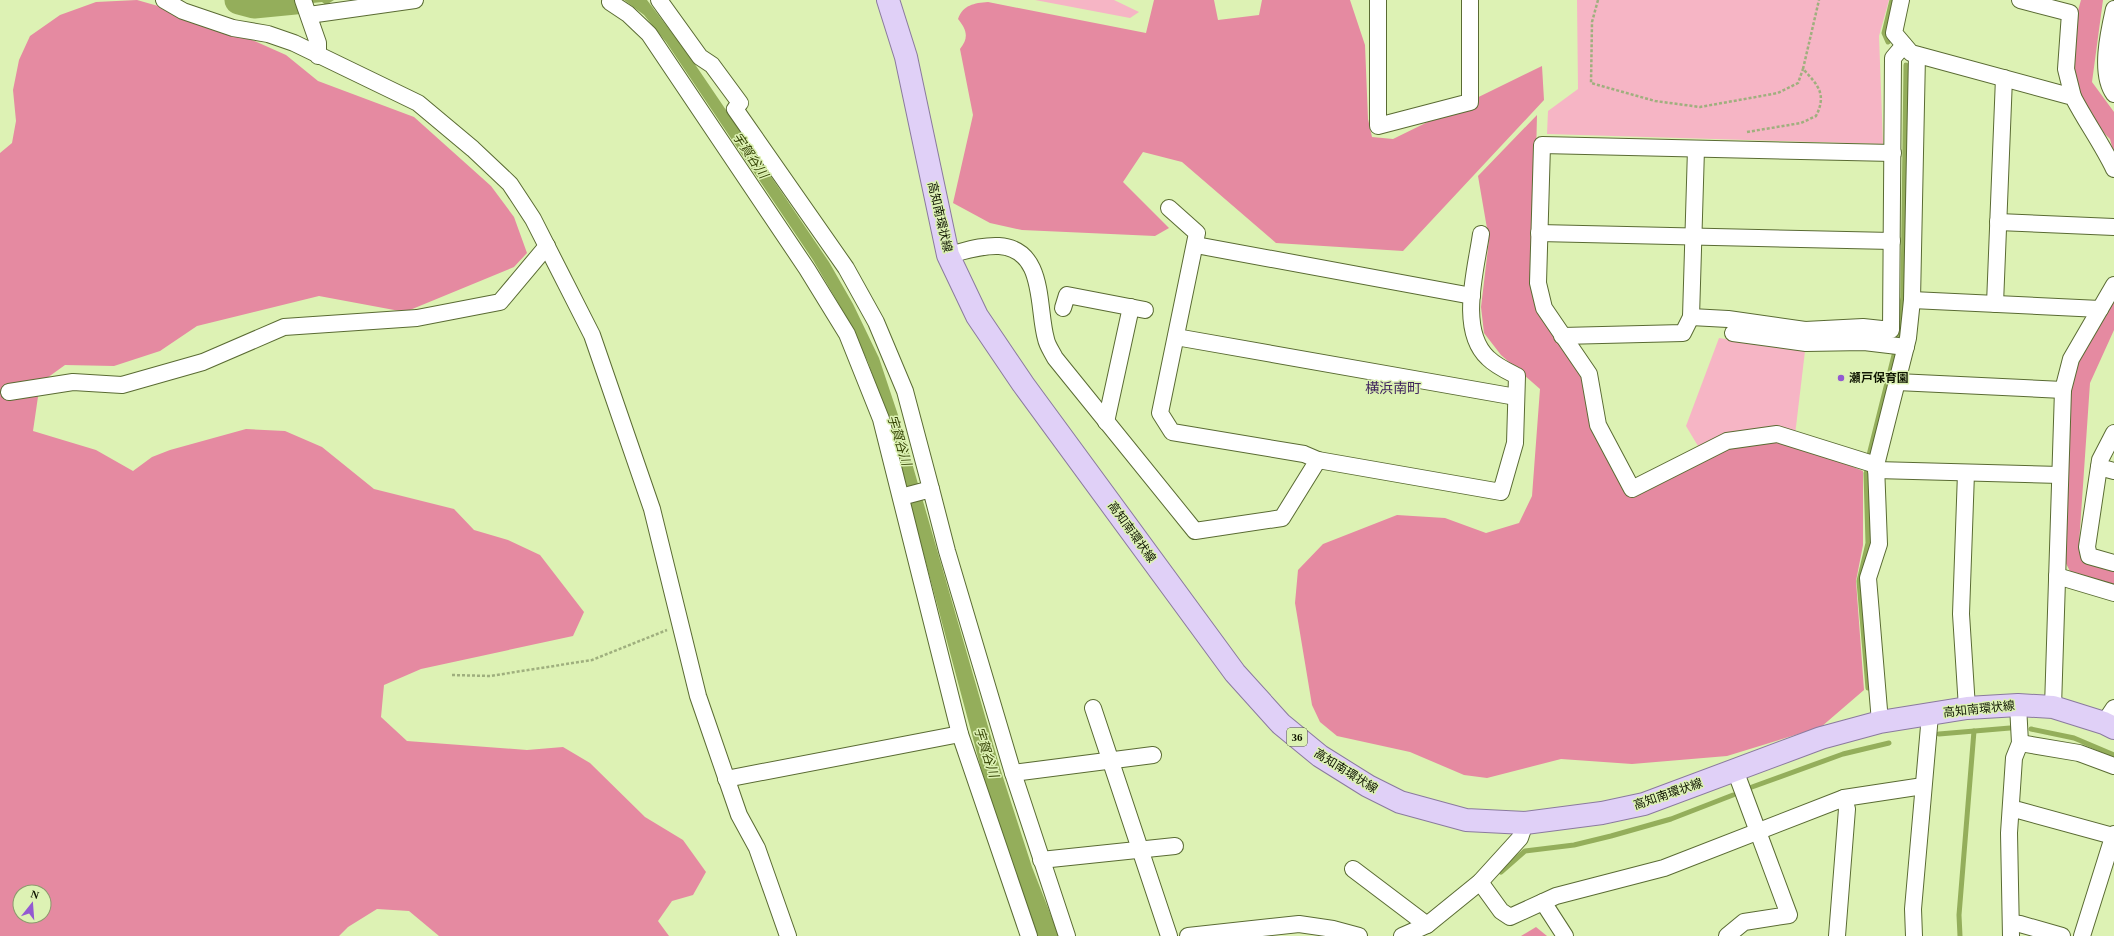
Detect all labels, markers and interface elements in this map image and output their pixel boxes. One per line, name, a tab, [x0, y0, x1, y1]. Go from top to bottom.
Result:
water label: 宇賀谷川	[730, 130, 772, 183]
street label: 高知南環状線	[925, 180, 955, 254]
place label: 瀬戸保育園	[1849, 371, 1909, 385]
marker: 瀬戸保育園	[1836, 373, 1846, 383]
district label: 横浜南町	[1365, 381, 1421, 396]
water label: 宇賀谷川	[885, 413, 915, 469]
street label: 高知南環状線	[1105, 499, 1159, 565]
street label: 高知南環状線	[1942, 698, 2016, 720]
water label: 宇賀谷川	[971, 725, 1002, 781]
road number: 36	[1287, 728, 1307, 746]
street label: 高知南環状線	[1312, 746, 1380, 796]
street label: 高知南環状線	[1632, 776, 1704, 812]
north arrow	[12, 884, 52, 924]
text: N	[29, 888, 41, 901]

